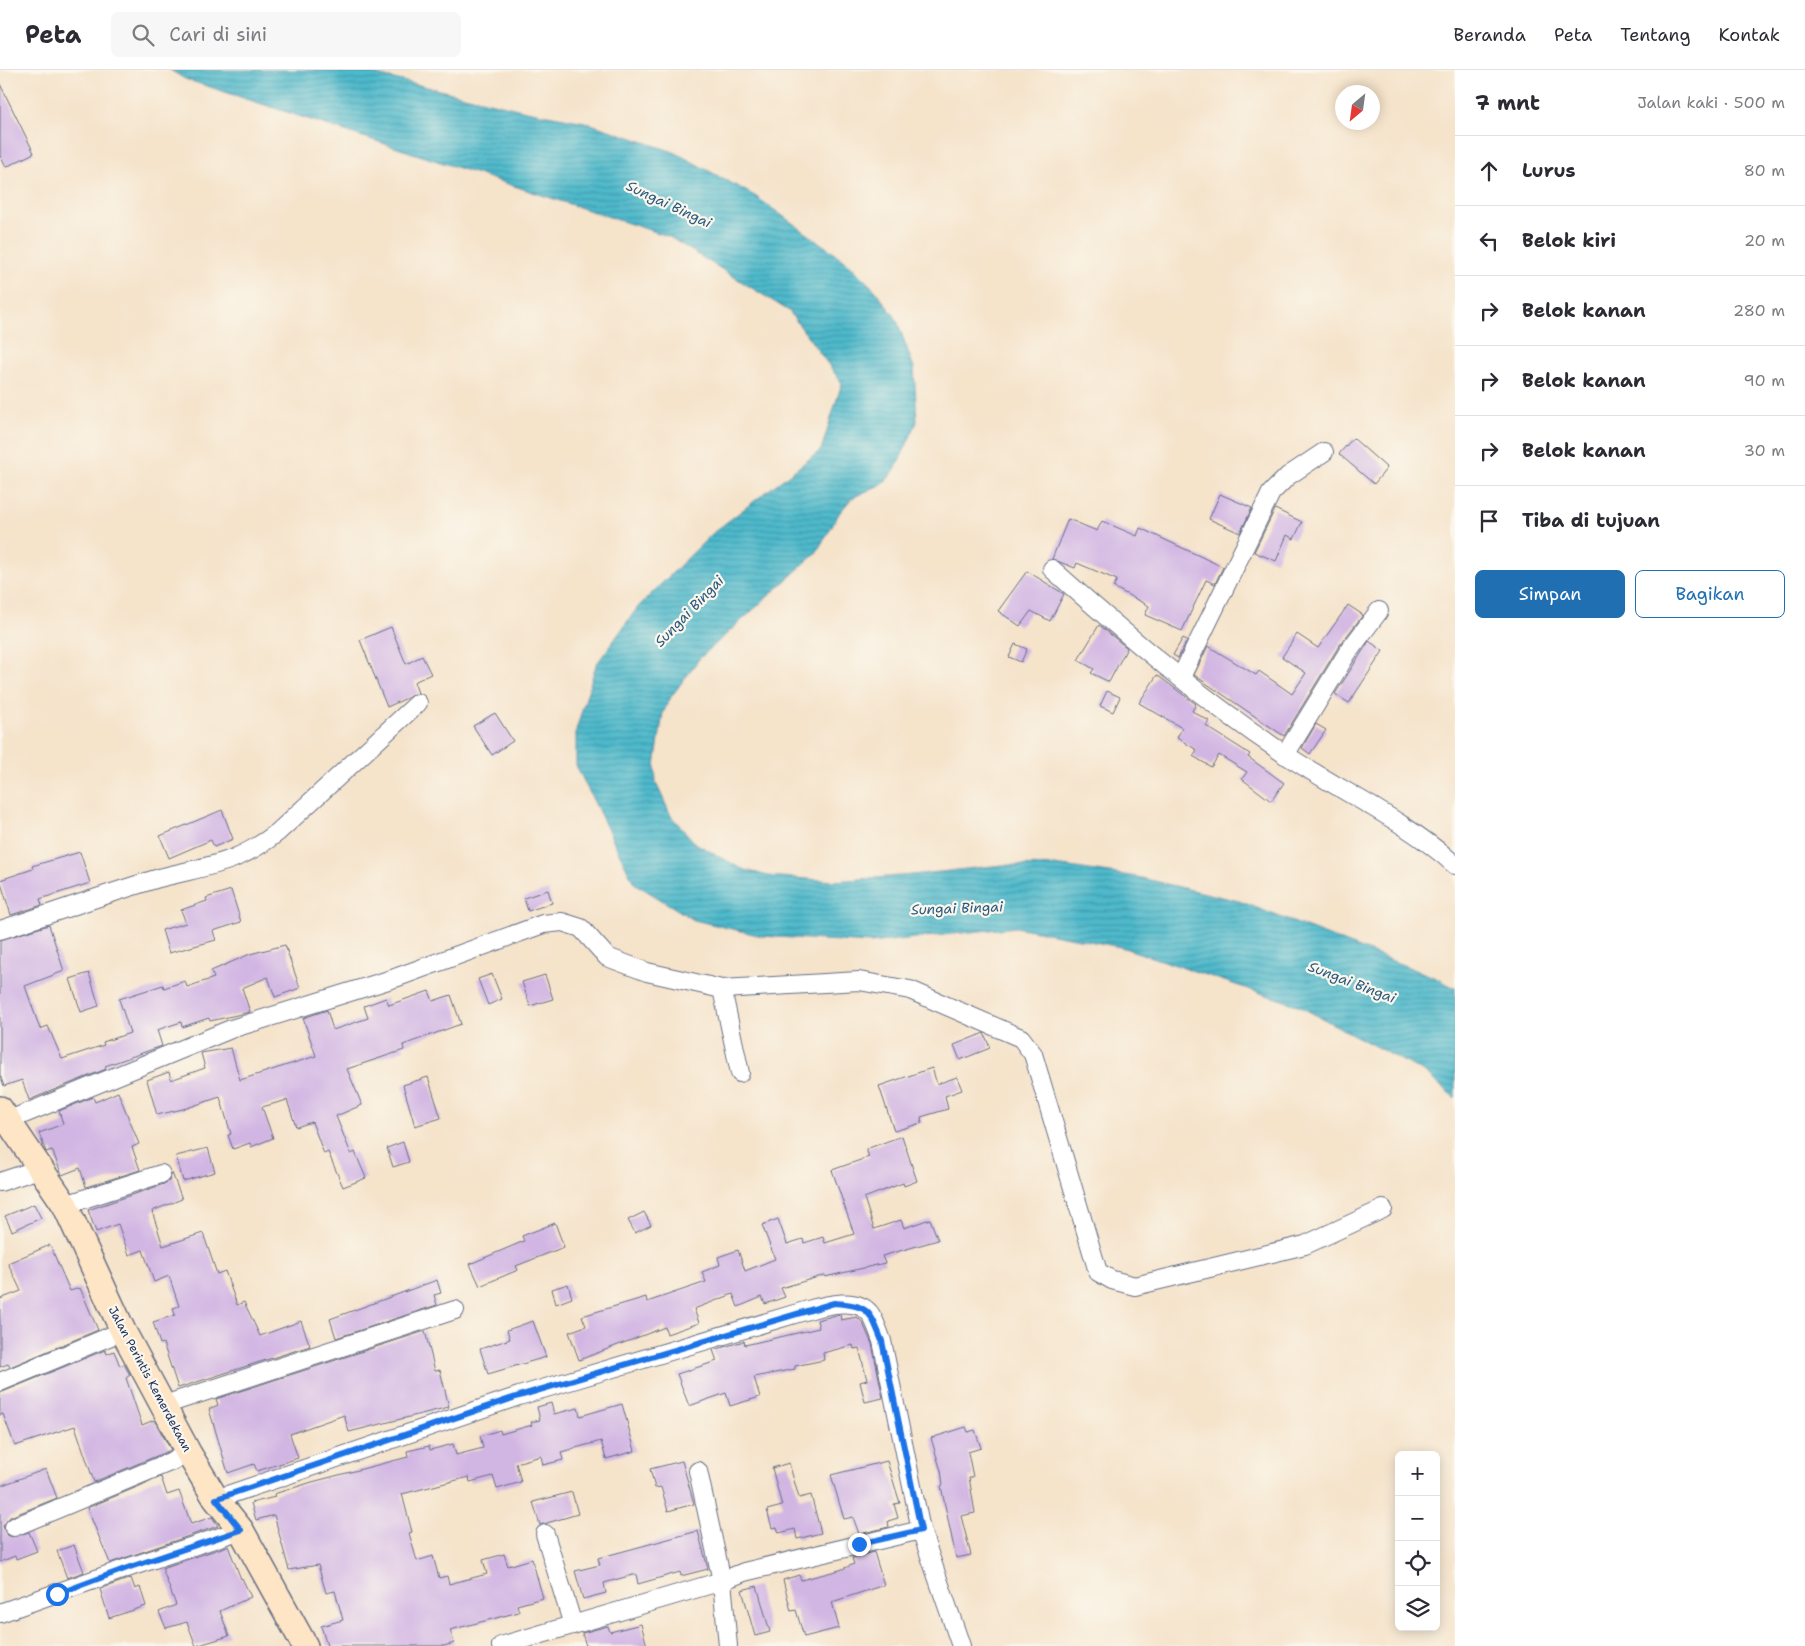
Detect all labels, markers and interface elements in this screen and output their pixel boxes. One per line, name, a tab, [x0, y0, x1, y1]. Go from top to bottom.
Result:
search box	[111, 12, 461, 57]
text: Peta	[25, 19, 81, 51]
icon: search	[129, 21, 157, 49]
text: Cari di sini	[169, 22, 267, 47]
text: Beranda	[1454, 23, 1526, 47]
text: Peta	[1554, 23, 1592, 47]
text: Tentang	[1620, 23, 1691, 47]
text: Kontak	[1719, 23, 1780, 47]
north arrow	[1335, 85, 1380, 130]
text: 7 mnt	[1475, 89, 1540, 117]
text: Jalan kaki · 500 m	[1637, 92, 1785, 113]
icon: ahead	[1475, 157, 1503, 185]
text: Lurus	[1522, 158, 1576, 183]
text: 80 m	[1744, 160, 1785, 181]
water label: Sungai Bingai	[623, 176, 715, 232]
icon: left	[1475, 227, 1503, 255]
text: Belok kiri	[1522, 228, 1616, 253]
text: 20 m	[1744, 230, 1785, 251]
icon: right	[1475, 297, 1503, 325]
text: Belok kanan	[1522, 298, 1646, 323]
text: 280 m	[1733, 300, 1785, 321]
icon: right	[1475, 367, 1503, 395]
text: Belok kanan	[1522, 368, 1646, 393]
text: 90 m	[1744, 370, 1785, 391]
icon: right	[1475, 437, 1503, 465]
text: Belok kanan	[1522, 438, 1646, 463]
text: 30 m	[1744, 440, 1785, 461]
icon: arrive	[1475, 507, 1503, 535]
text: Tiba di tujuan	[1522, 508, 1660, 533]
button: Simpan	[1475, 570, 1625, 618]
button: Bagikan	[1635, 570, 1785, 618]
water label: Sungai Bingai	[651, 571, 728, 650]
water label: Sungai Bingai	[911, 897, 1004, 919]
water label: Sungai Bingai	[1306, 957, 1399, 1007]
street label: Jalan Perintis Kemerdekaan	[105, 1303, 195, 1455]
map controls	[1395, 1451, 1440, 1631]
button: +	[1395, 1451, 1440, 1496]
button: −	[1395, 1496, 1440, 1541]
route end	[848, 1533, 871, 1556]
button: locate	[1395, 1541, 1440, 1586]
route start	[46, 1583, 69, 1606]
button: layers	[1395, 1586, 1440, 1631]

